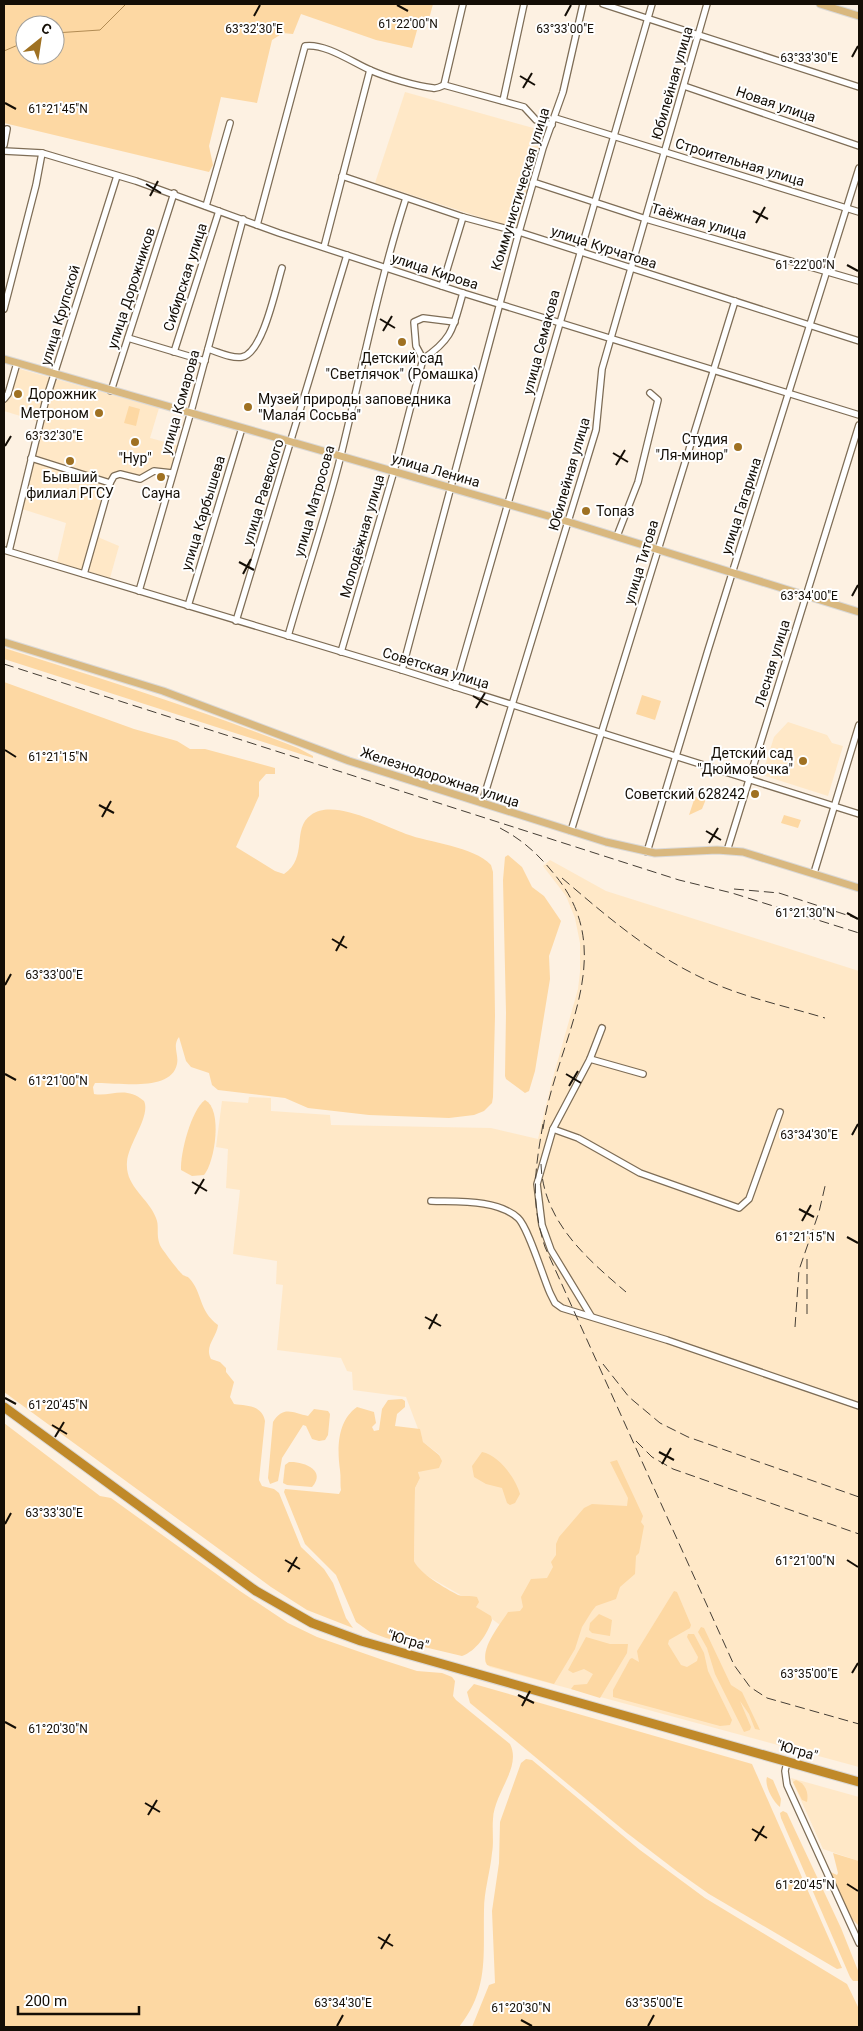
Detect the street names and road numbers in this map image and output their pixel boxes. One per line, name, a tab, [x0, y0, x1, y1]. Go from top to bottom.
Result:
street label: Юбилейная улица	[648, 25, 696, 141]
street label: Новая улица	[734, 83, 818, 125]
street label: Коммунистическая улица	[488, 106, 552, 272]
street label: Строительная улица	[673, 135, 807, 189]
street label: Таёжная улица	[649, 200, 749, 242]
street label: Сибирская улица	[160, 221, 210, 333]
street label: улица Курчатова	[549, 222, 659, 272]
street label: улица Дорожников	[104, 225, 158, 351]
street label: улица Кирова	[390, 249, 480, 293]
street label: улица Крупской	[37, 263, 83, 367]
street label: улица Семакова	[519, 288, 563, 396]
street label: улица Комарова	[157, 348, 203, 456]
street label: Юбилейная улица	[545, 416, 593, 532]
street label: улица Раевского	[239, 437, 287, 547]
street label: улица Матросова	[290, 443, 338, 559]
street label: улица Ленина	[390, 450, 482, 490]
street label: улица Карбышева	[178, 454, 228, 572]
street label: улица Гагарина	[718, 456, 764, 556]
street label: Молодёжная улица	[337, 472, 387, 600]
street label: улица Титова	[621, 518, 661, 606]
street label: Лесная улица	[751, 618, 793, 708]
street label: Советская улица	[381, 644, 491, 692]
street label: Железнодорожная улица	[358, 744, 522, 810]
street label: "Югра"	[385, 1626, 431, 1654]
street label: "Югра"	[774, 1736, 820, 1764]

